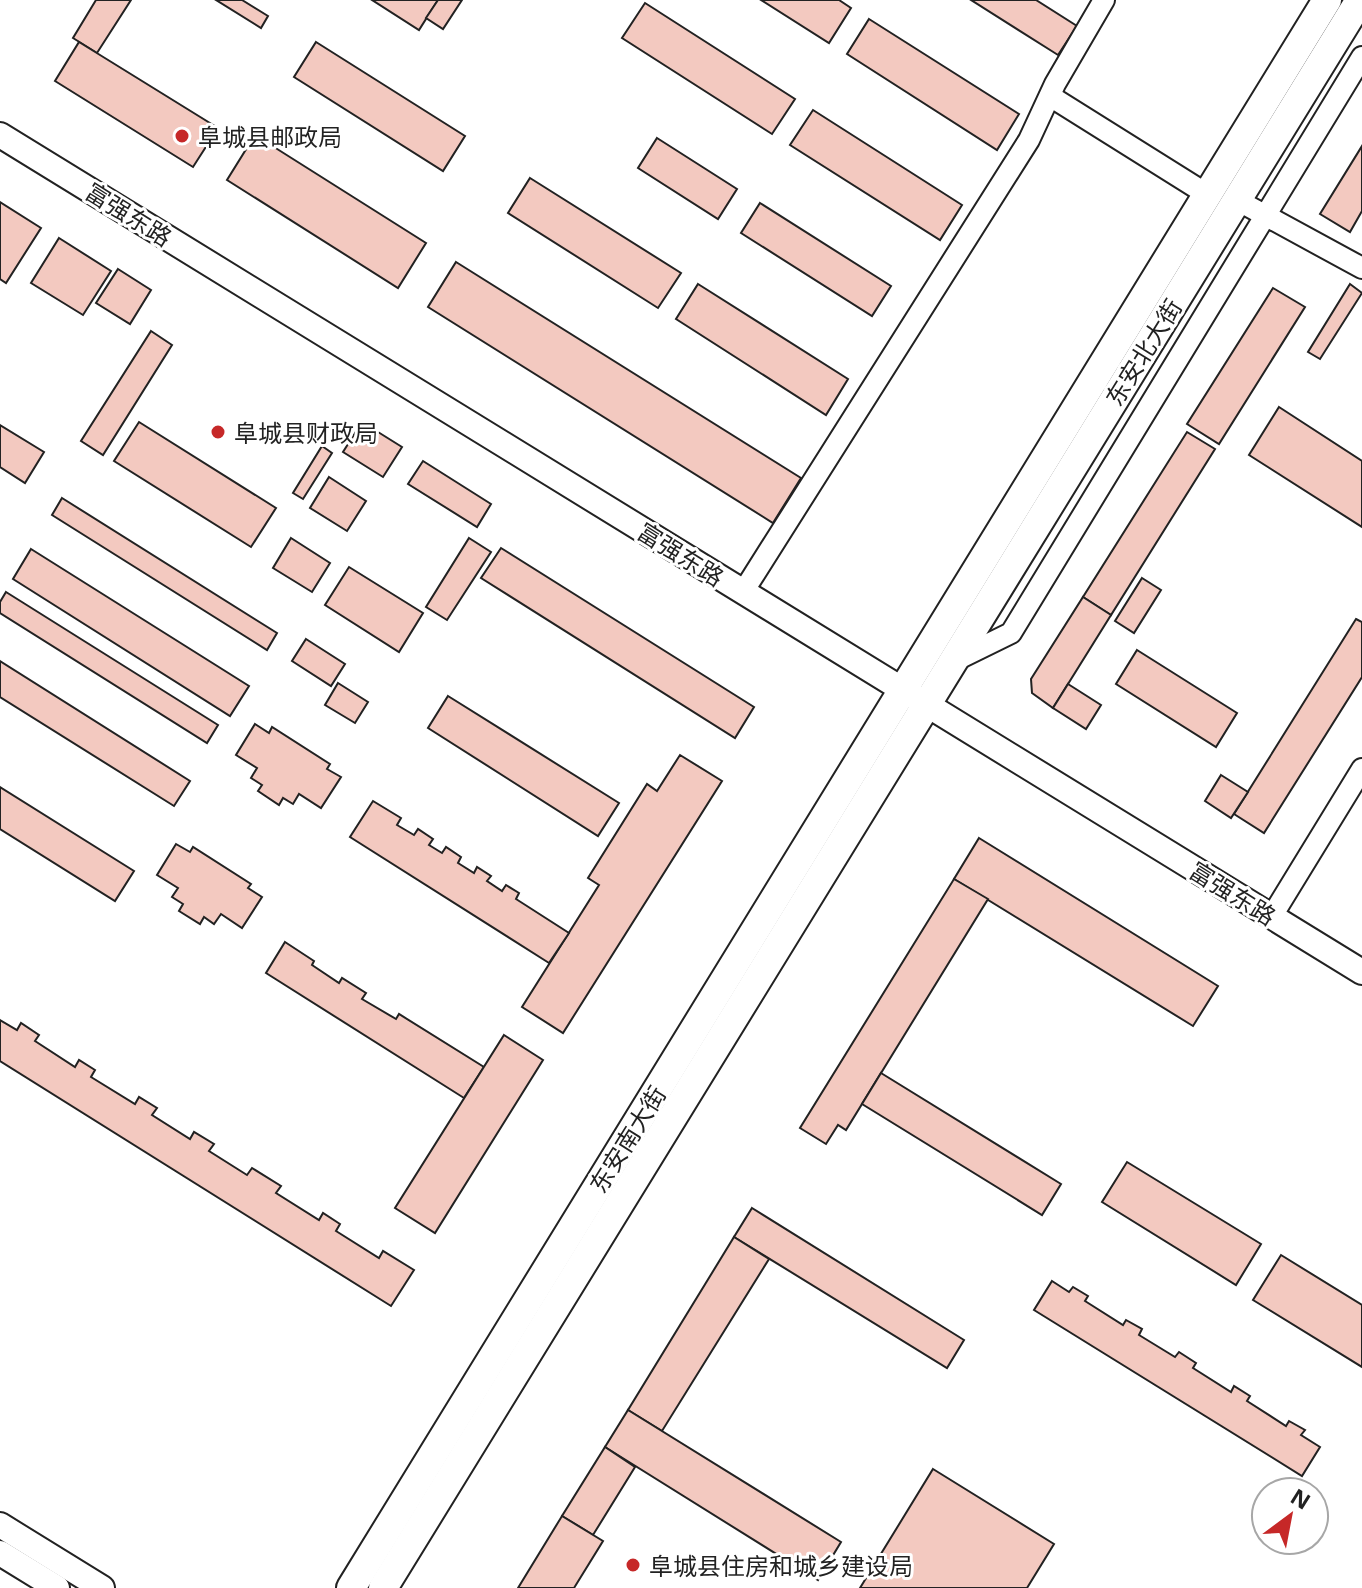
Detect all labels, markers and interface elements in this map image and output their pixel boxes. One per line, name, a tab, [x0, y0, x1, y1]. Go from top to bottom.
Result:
place label: 阜城县邮政局	[198, 120, 342, 153]
marker: 阜城县邮政局	[173, 127, 191, 145]
street label: 富强东路	[80, 175, 178, 253]
street label: 东安北大街	[1097, 292, 1189, 412]
place label: 阜城县财政局	[234, 416, 378, 449]
marker: 阜城县财政局	[209, 423, 227, 441]
street label: 富强东路	[632, 515, 730, 593]
street label: 富强东路	[1184, 854, 1282, 932]
street label: 东安南大街	[581, 1079, 673, 1199]
north arrow	[1250, 1476, 1330, 1556]
text: N	[1286, 1481, 1317, 1516]
place label: 阜城县住房和城乡建设局	[649, 1549, 913, 1582]
marker: 阜城县住房和城乡建设局	[624, 1556, 642, 1574]

